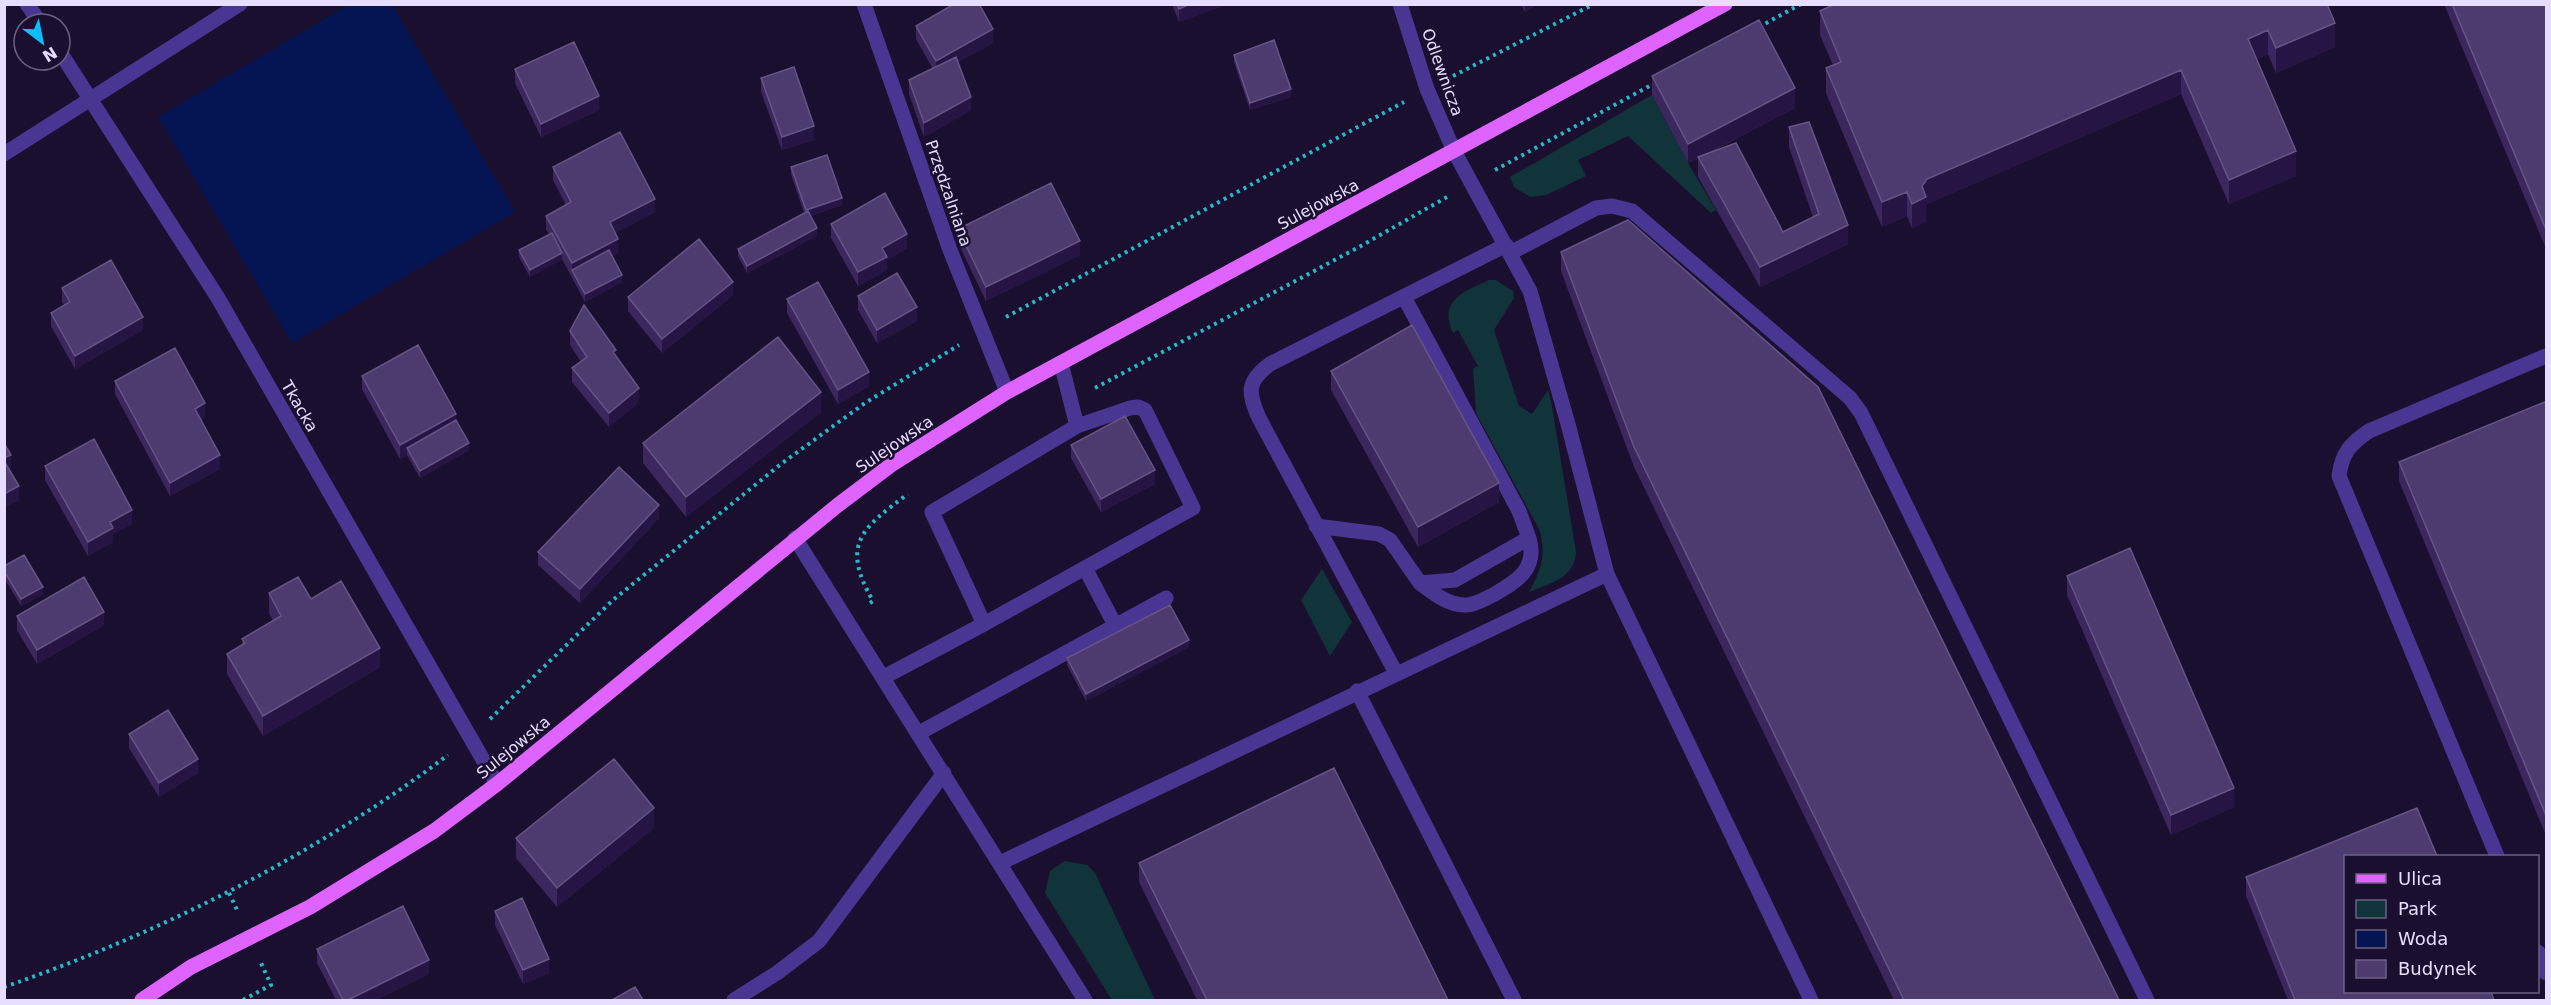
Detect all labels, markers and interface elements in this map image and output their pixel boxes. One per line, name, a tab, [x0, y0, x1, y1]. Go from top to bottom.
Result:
north arrow	[12, 12, 72, 72]
street label: Odlewnicza	[1418, 26, 1467, 119]
text: N	[39, 43, 60, 66]
street label: Przędzalniana	[921, 137, 976, 249]
street label: Sulejowska	[1274, 175, 1362, 234]
street label: Tkacka	[277, 376, 322, 435]
street label: Sulejowska	[852, 412, 936, 477]
street label: Sulejowska	[473, 712, 554, 783]
legend	[2344, 855, 2539, 993]
text: Ulica	[2398, 868, 2442, 889]
text: Park	[2398, 898, 2437, 919]
text: Woda	[2398, 928, 2448, 949]
text: Budynek	[2398, 958, 2477, 979]

